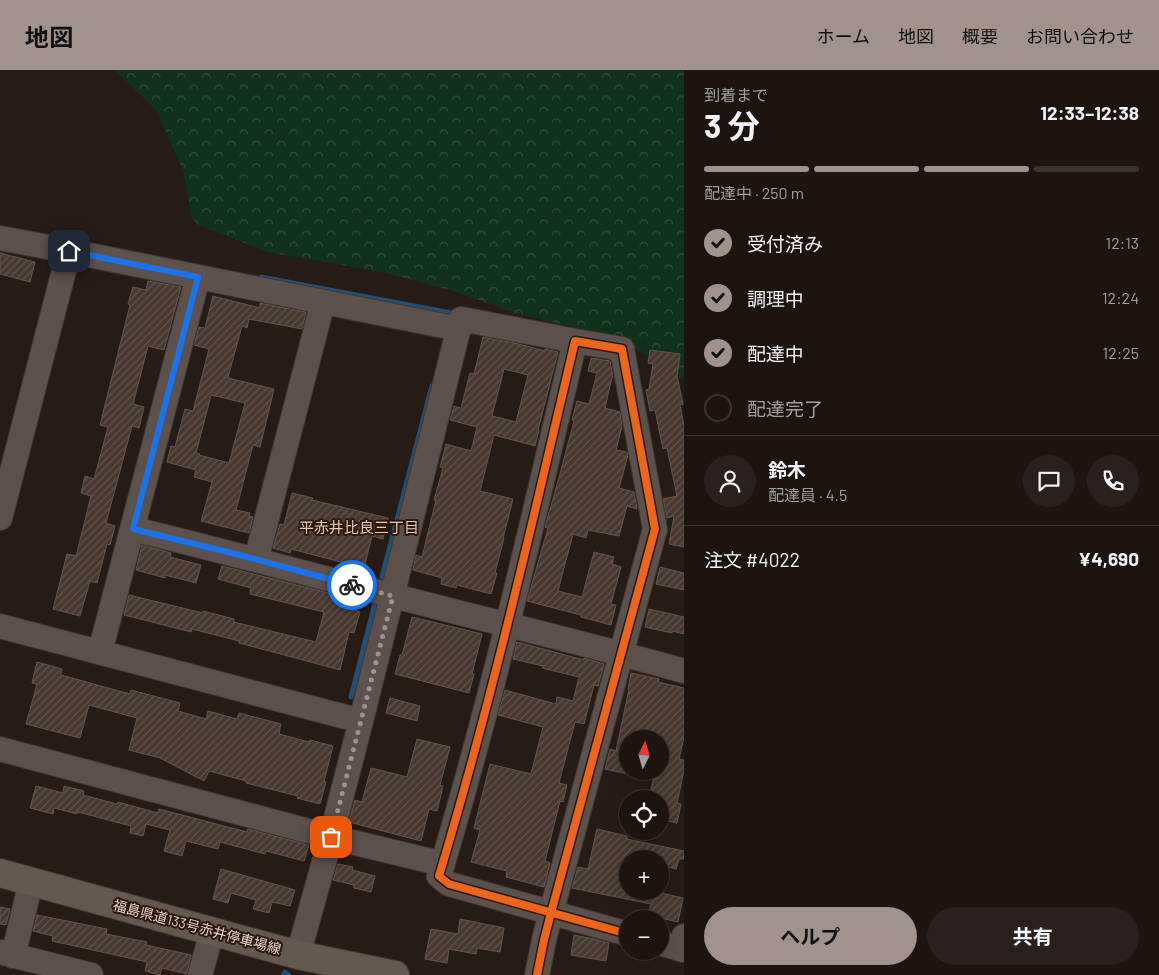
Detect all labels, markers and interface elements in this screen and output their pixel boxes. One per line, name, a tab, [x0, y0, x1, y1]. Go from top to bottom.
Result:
text: 地図	[25, 22, 73, 51]
text: ホーム	[817, 25, 870, 47]
text: 地図	[898, 25, 934, 47]
text: 概要	[962, 25, 998, 47]
text: お問い合わせ	[1026, 25, 1134, 47]
text: 到着まで	[704, 85, 768, 104]
text: 12:33–12:38	[1040, 101, 1139, 124]
text: 3 分	[704, 106, 760, 144]
text: 配達中 · 250 m	[704, 183, 804, 202]
icon: check	[704, 229, 732, 257]
pin	[48, 230, 90, 272]
text: 受付済み	[747, 232, 823, 255]
text: 12:13	[1106, 233, 1139, 252]
icon: home	[55, 237, 83, 265]
icon: check	[704, 284, 732, 312]
text: 調理中	[747, 287, 804, 310]
text: 12:24	[1102, 288, 1139, 307]
icon: check	[704, 339, 732, 367]
text: 配達中	[747, 342, 804, 365]
text: 12:25	[1103, 343, 1139, 362]
text: 配達完了	[747, 397, 823, 420]
button: person	[704, 455, 756, 507]
button: chat	[1023, 455, 1075, 507]
button: phone	[1087, 455, 1139, 507]
text: 鈴木	[768, 458, 806, 481]
text: 配達員 · 4.5	[768, 485, 847, 504]
district label: 平赤井比良三丁目	[299, 518, 419, 536]
text: ¥4,690	[1078, 547, 1139, 570]
text: 注文 #4022	[704, 548, 800, 571]
courier	[327, 560, 377, 610]
icon: bike	[338, 571, 366, 599]
north arrow	[619, 730, 669, 780]
map controls	[619, 730, 669, 960]
button: locate	[619, 790, 669, 840]
pin	[310, 816, 352, 858]
icon: bag	[317, 823, 345, 851]
button: +	[619, 850, 669, 900]
street label: 福島県道133号赤井停車場線	[111, 896, 283, 957]
button: ヘルプ	[704, 907, 917, 965]
button: 共有	[927, 907, 1139, 965]
button: −	[619, 910, 669, 960]

